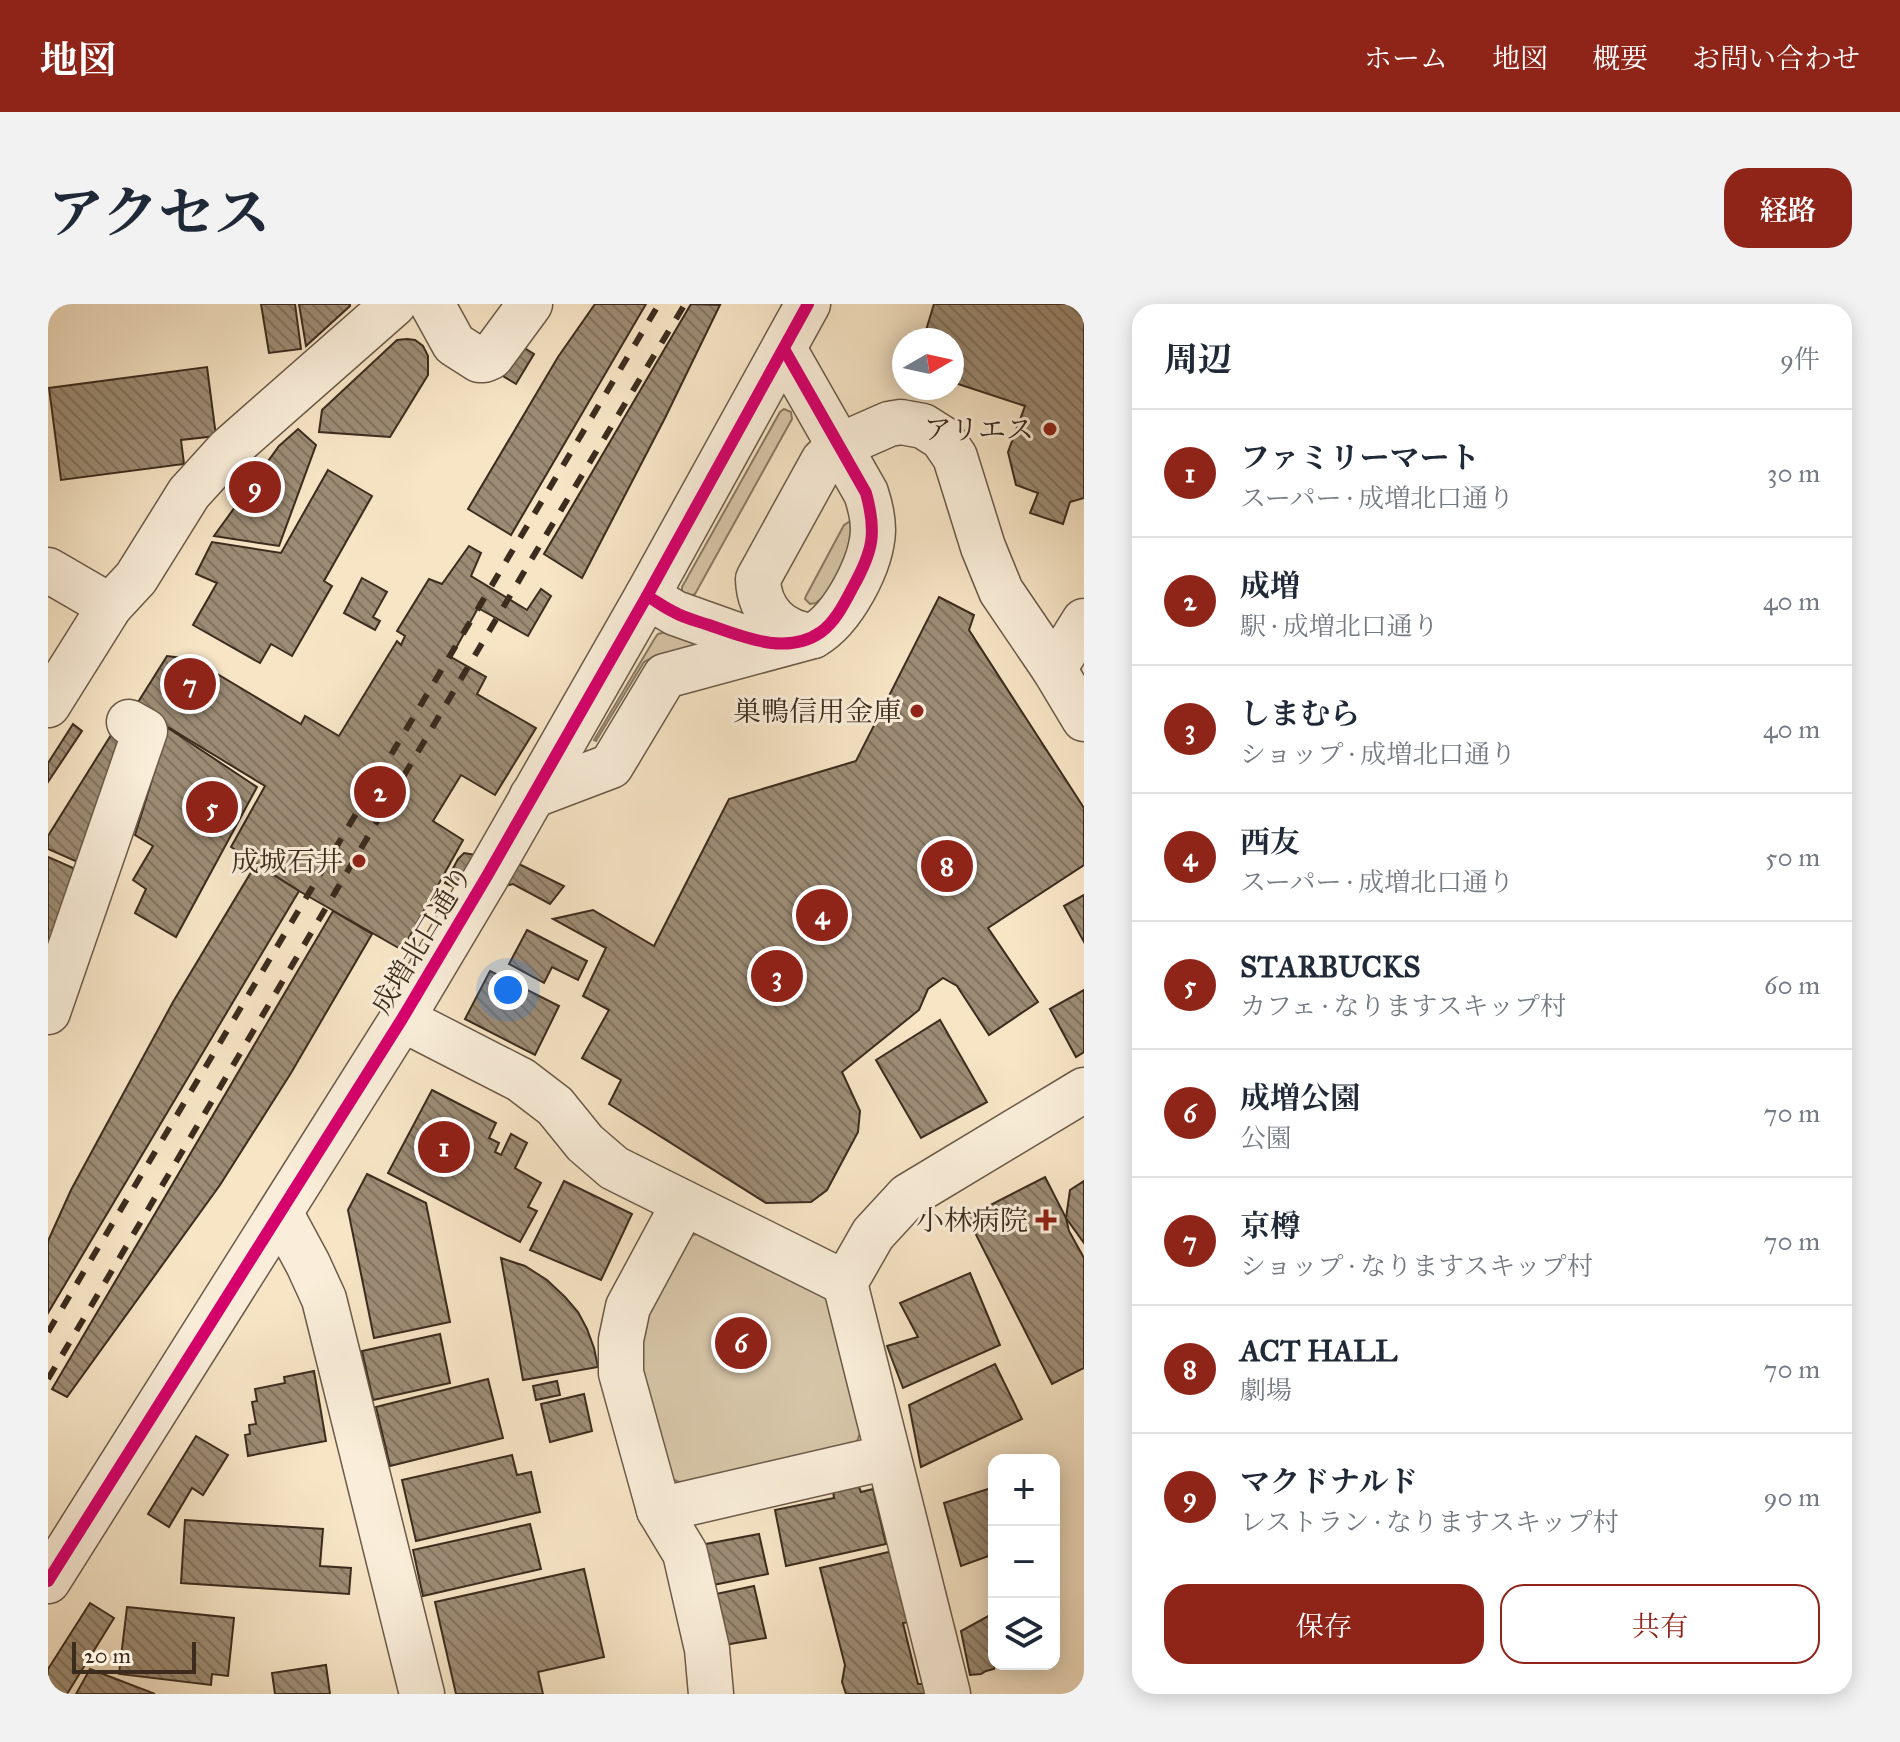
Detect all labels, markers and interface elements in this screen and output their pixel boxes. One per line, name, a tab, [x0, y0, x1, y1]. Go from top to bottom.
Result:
text: 地図	[40, 37, 116, 83]
text: ホーム	[1364, 41, 1448, 76]
text: 地図	[1492, 41, 1548, 76]
text: 概要	[1592, 41, 1648, 76]
text: お問い合わせ	[1692, 41, 1860, 76]
button: 経路	[1724, 168, 1852, 248]
text: アクセス	[48, 179, 270, 247]
north arrow	[892, 328, 964, 400]
text: 周辺	[1164, 339, 1232, 380]
text: 9件	[1780, 343, 1820, 375]
place label: アリエス	[924, 412, 1034, 447]
marker: アリエス	[1041, 420, 1059, 438]
text: ファミリーマート	[1240, 440, 1479, 476]
pin: 9	[229, 457, 281, 517]
text: 1	[1185, 457, 1195, 489]
text: 30 m	[1767, 457, 1820, 489]
text: スーパー · 成増北口通り	[1240, 482, 1514, 514]
text: 成増	[1240, 568, 1300, 604]
text: 2	[1184, 585, 1196, 617]
text: 40 m	[1763, 585, 1820, 617]
text: 駅 · 成増北口通り	[1240, 610, 1439, 642]
pin: 7	[164, 654, 216, 714]
place label: 巣鴨信用金庫	[733, 694, 901, 729]
text: しまむら	[1240, 696, 1360, 732]
marker: 巣鴨信用金庫	[908, 702, 926, 720]
text: 3	[1185, 713, 1195, 745]
text: 40 m	[1763, 713, 1820, 745]
text: ショップ · 成増北口通り	[1240, 738, 1516, 770]
pin: 2	[354, 762, 406, 822]
pin: 5	[186, 777, 238, 837]
text: 西友	[1240, 824, 1300, 860]
pin: 8	[921, 836, 973, 896]
text: 4	[1183, 841, 1197, 873]
text: 50 m	[1765, 841, 1820, 873]
place label: 成城石井	[231, 844, 343, 879]
marker: 成城石井	[350, 852, 368, 870]
street label: 成増北口通り	[363, 858, 480, 1020]
text: スーパー · 成増北口通り	[1240, 866, 1514, 898]
pin: 4	[796, 885, 848, 945]
pin: 3	[751, 946, 803, 1006]
text: STARBUCKS	[1240, 949, 1421, 985]
text: 5	[1184, 969, 1196, 1001]
text: 60 m	[1764, 969, 1820, 1001]
your location	[488, 970, 528, 1010]
text: カフェ · なりますスキップ村	[1240, 990, 1566, 1022]
text: 成増公園	[1240, 1080, 1360, 1116]
text: 6	[1183, 1097, 1197, 1129]
text: 70 m	[1764, 1097, 1820, 1129]
pin: 1	[418, 1117, 470, 1177]
text: 公園	[1240, 1122, 1292, 1154]
place label: 小林病院	[916, 1203, 1028, 1238]
text: 京樽	[1240, 1208, 1300, 1244]
marker: 小林病院	[1035, 1209, 1057, 1231]
text: 7	[1183, 1225, 1197, 1257]
text: 70 m	[1764, 1225, 1820, 1257]
text: ショップ · なりますスキップ村	[1240, 1250, 1593, 1282]
pin: 6	[715, 1313, 767, 1373]
text: ACT HALL	[1240, 1333, 1397, 1369]
text: 8	[1183, 1353, 1197, 1385]
text: 70 m	[1764, 1353, 1820, 1385]
text: 劇場	[1240, 1374, 1292, 1406]
map controls	[988, 1454, 1060, 1670]
button: +	[988, 1454, 1060, 1526]
text: マクドナルド	[1240, 1464, 1419, 1500]
text: 9	[1183, 1481, 1197, 1513]
text: 90 m	[1763, 1481, 1820, 1513]
text: レストラン · なりますスキップ村	[1240, 1506, 1619, 1538]
button: −	[988, 1526, 1060, 1598]
button: 保存	[1164, 1584, 1484, 1664]
button: 共有	[1500, 1584, 1820, 1664]
button: layers	[988, 1598, 1060, 1670]
scale bar	[72, 1638, 196, 1674]
text: 20 m	[84, 1642, 131, 1669]

